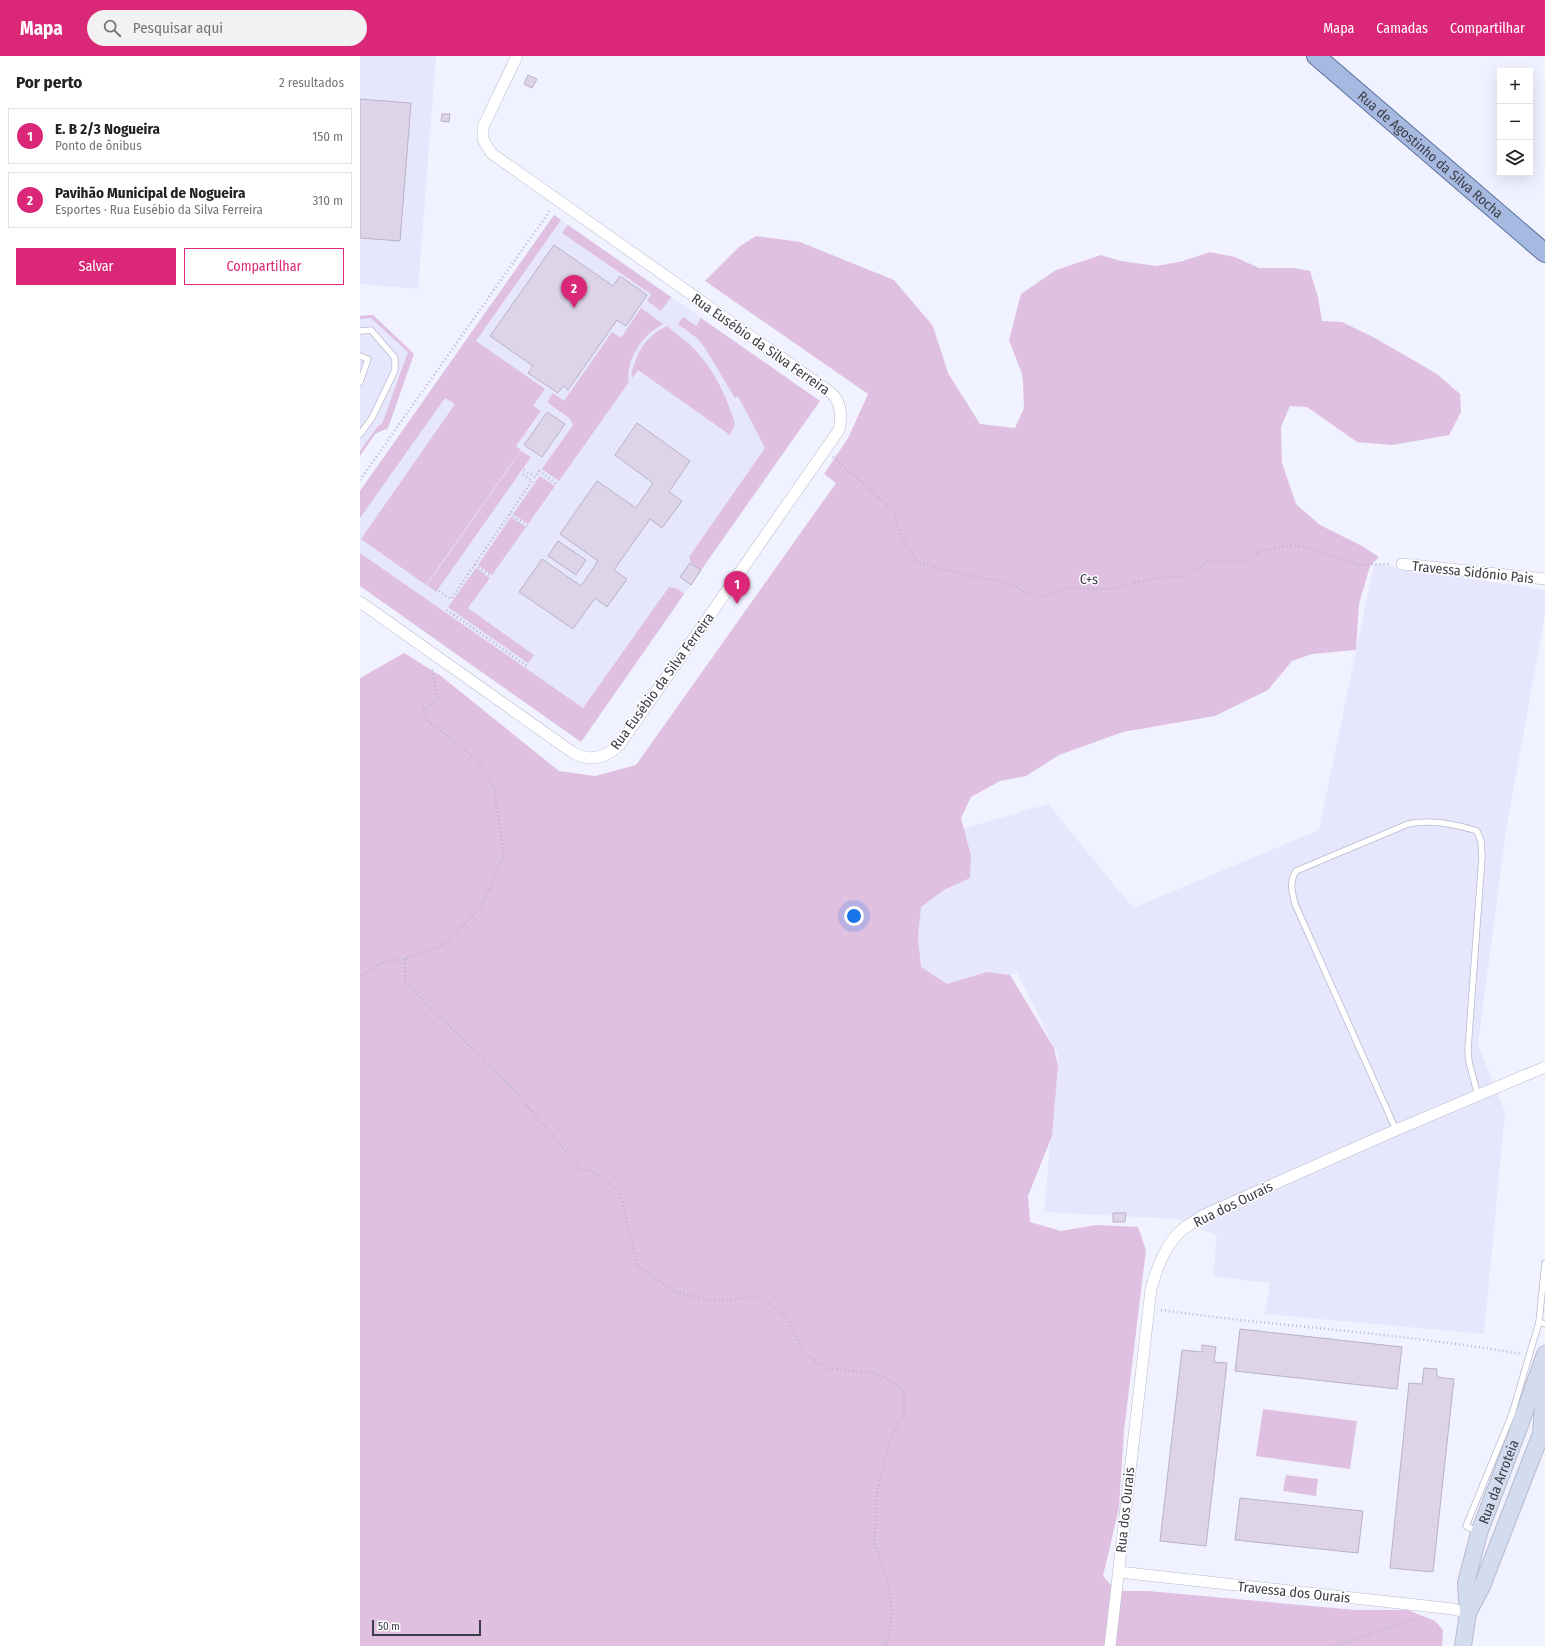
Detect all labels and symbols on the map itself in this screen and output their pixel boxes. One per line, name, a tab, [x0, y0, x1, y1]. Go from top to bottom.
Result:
street label: Rua de Agostinho da Silva Rocha	[1354, 88, 1506, 222]
pin: 2	[561, 275, 587, 308]
street label: Rua Eusébio da Silva Ferreira	[688, 290, 833, 399]
street label: Travessa Sidónio Pais	[1411, 558, 1535, 587]
pin: 1	[724, 571, 750, 604]
street label: C+s	[1080, 571, 1098, 588]
street label: Rua Eusébio da Silva Ferreira	[607, 610, 718, 753]
your location	[844, 906, 864, 926]
street label: Rua dos Ourais	[1191, 1178, 1276, 1231]
street label: Rua da Arroteia	[1475, 1437, 1523, 1526]
street label: Rua dos Ourais	[1113, 1466, 1138, 1554]
street label: Travessa dos Ourais	[1237, 1578, 1351, 1607]
scale bar	[372, 1618, 481, 1637]

